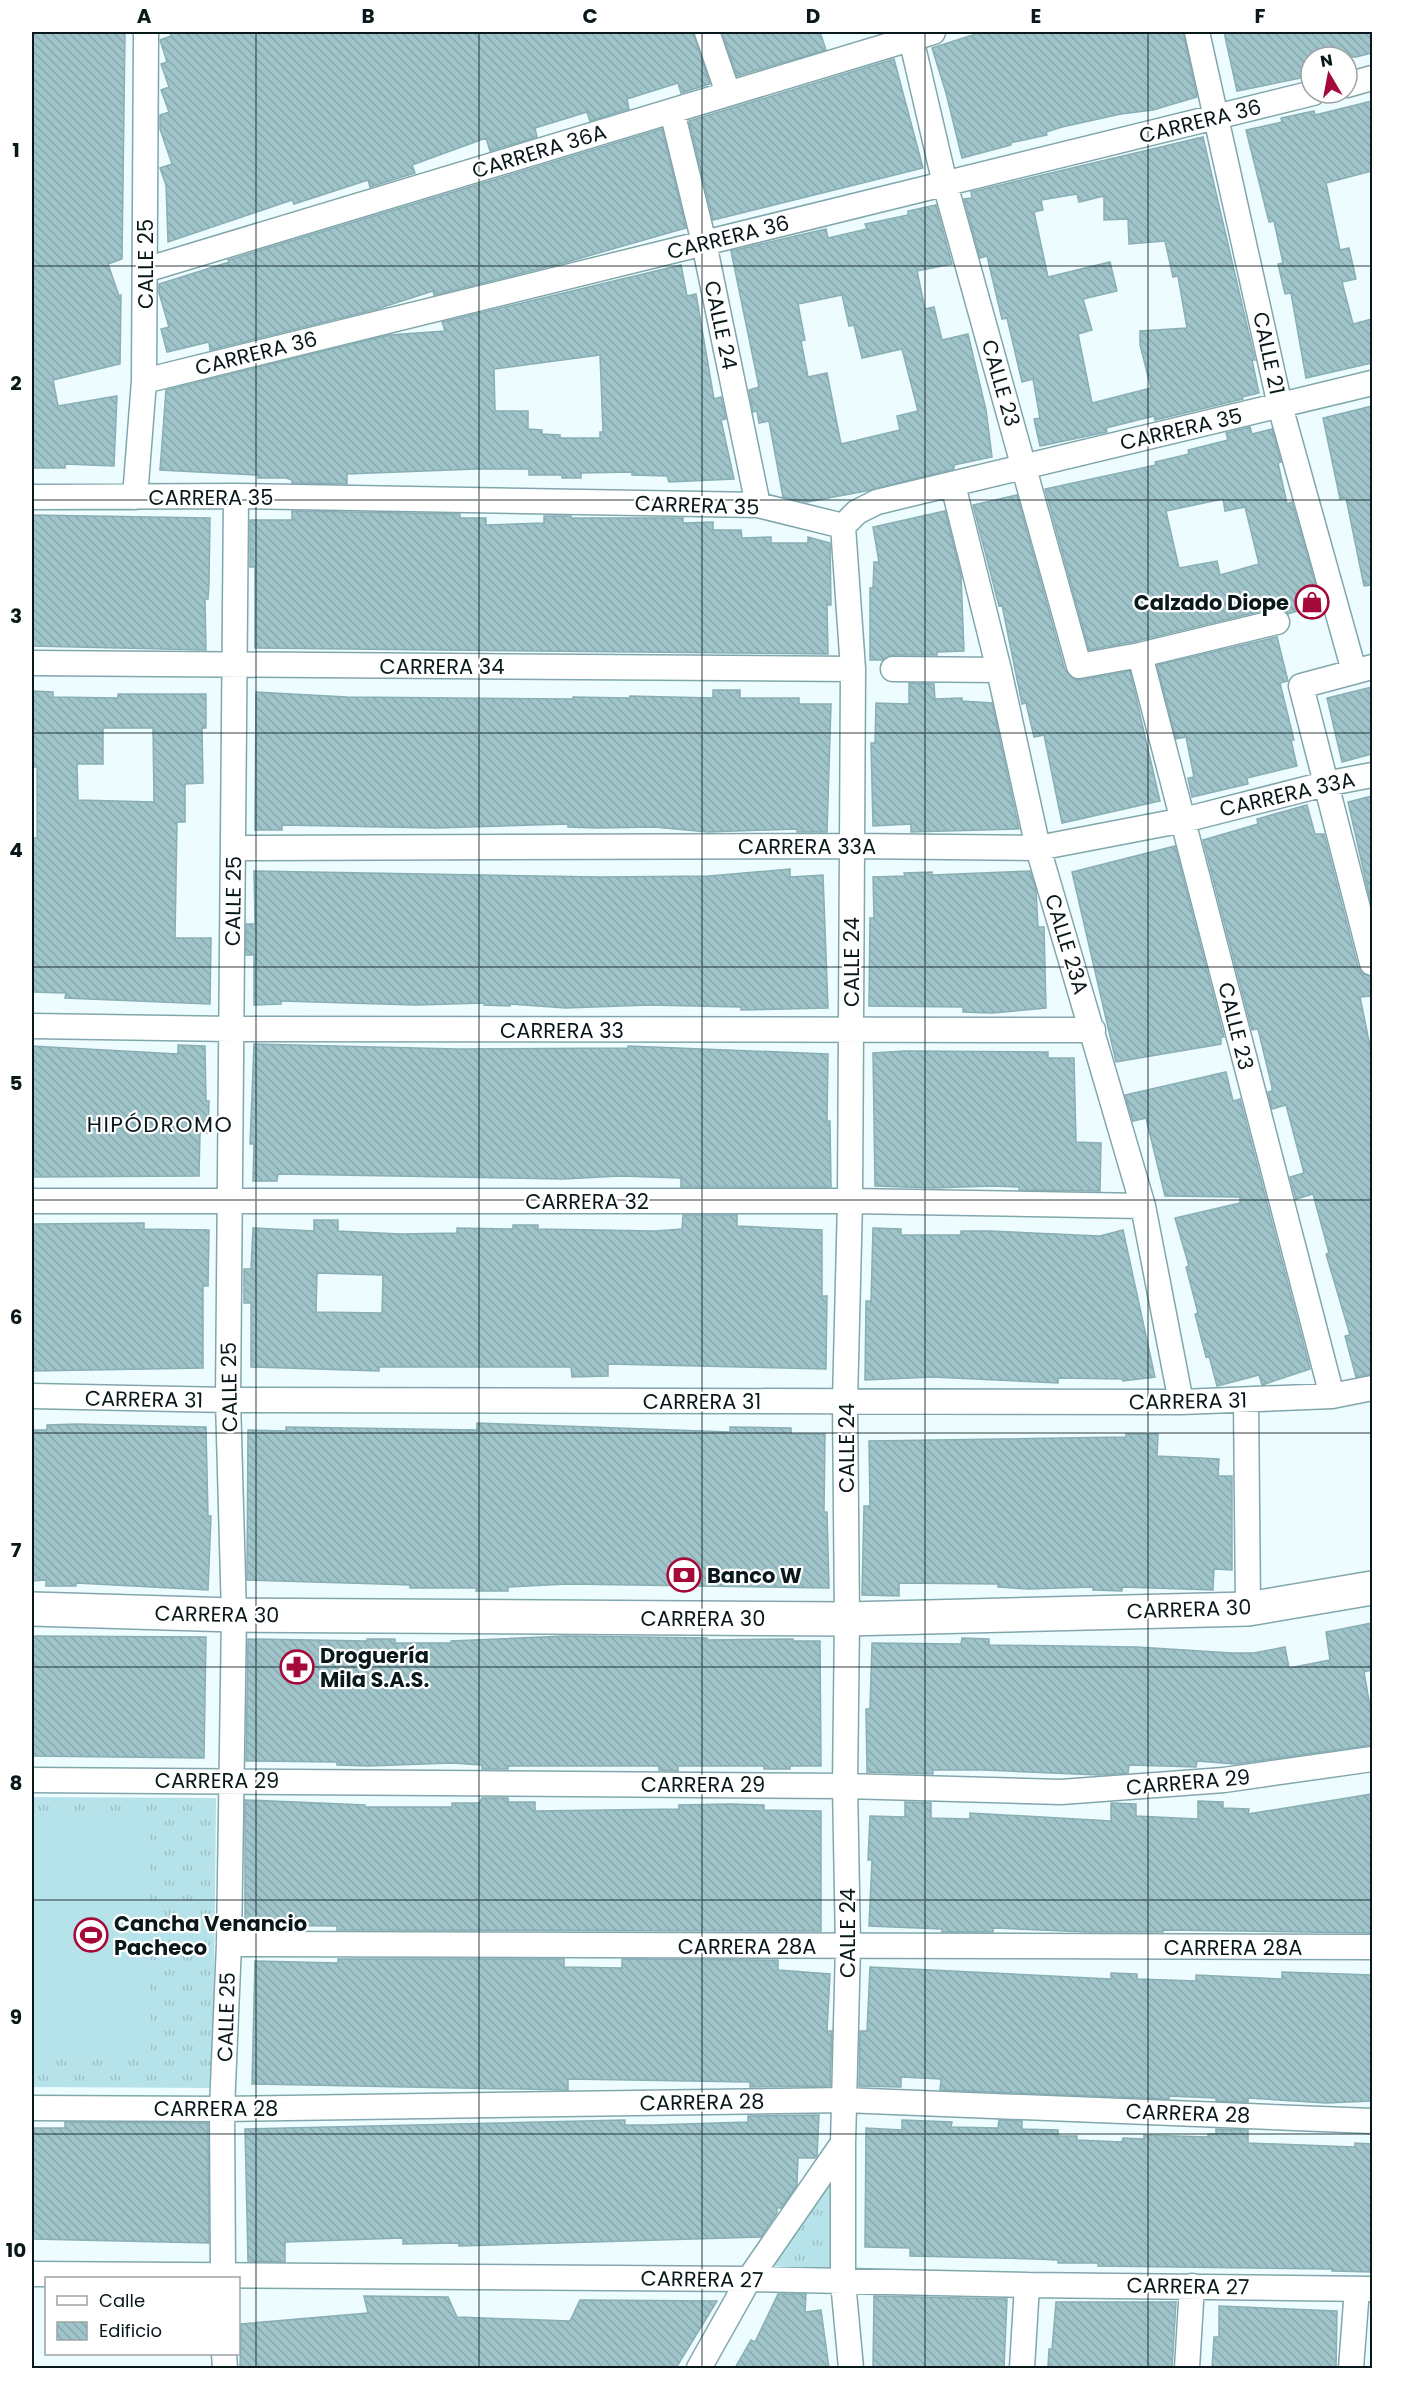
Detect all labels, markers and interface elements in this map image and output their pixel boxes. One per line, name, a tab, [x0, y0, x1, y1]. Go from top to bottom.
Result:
text: A	[137, 2, 152, 30]
text: B	[361, 2, 375, 30]
text: C	[582, 2, 598, 30]
text: D	[806, 2, 820, 30]
text: E	[1031, 2, 1041, 30]
text: F	[1255, 2, 1266, 30]
north arrow	[1299, 45, 1359, 105]
text: N	[1319, 48, 1334, 73]
street label: CARRERA 36	[1136, 92, 1264, 150]
street label: CARRERA 36A	[468, 117, 610, 185]
text: 1	[12, 136, 20, 164]
street label: CARRERA 36	[664, 208, 792, 266]
street label: CALLE 25	[131, 219, 160, 309]
street label: CALLE 24	[697, 278, 745, 372]
street label: CALLE 21	[1246, 309, 1292, 397]
street label: CARRERA 36	[192, 324, 320, 382]
street label: CALLE 23	[975, 336, 1027, 430]
text: 2	[10, 369, 22, 397]
street label: CARRERA 35	[1117, 401, 1245, 457]
street label: CARRERA 35	[149, 483, 273, 512]
street label: CARRERA 35	[634, 488, 760, 522]
shop icon: Calzado Diope	[1294, 584, 1330, 620]
place label: Calzado Diope	[1134, 588, 1289, 617]
text: 3	[10, 602, 22, 630]
street label: CARRERA 34	[380, 652, 504, 681]
street label: CARRERA 33A	[1216, 764, 1358, 824]
street label: CARRERA 33A	[738, 832, 876, 861]
text: 4	[9, 836, 23, 864]
street label: CALLE 25	[218, 856, 248, 946]
street label: CALLE 23A	[1038, 890, 1096, 998]
street label: CALLE 24	[837, 917, 866, 1007]
street label: CALLE 23	[1211, 979, 1261, 1073]
street label: CARRERA 33	[500, 1016, 624, 1045]
text: 5	[10, 1069, 23, 1097]
district label: HIPÓDROMO	[87, 1109, 233, 1140]
street label: CARRERA 32	[525, 1187, 649, 1216]
text: 6	[10, 1303, 22, 1331]
street label: CALLE 25	[214, 1342, 244, 1432]
street label: CARRERA 31	[85, 1383, 203, 1415]
street label: CARRERA 31	[1129, 1385, 1247, 1417]
street label: CARRERA 31	[643, 1387, 761, 1416]
street label: CALLE 24	[832, 1403, 861, 1493]
text: 7	[11, 1536, 22, 1564]
bank icon: Banco W	[666, 1557, 702, 1593]
place label: Banco W	[707, 1561, 802, 1590]
street label: CARRERA 30	[1126, 1592, 1252, 1626]
street label: CARRERA 30	[154, 1598, 280, 1630]
street label: CARRERA 30	[641, 1604, 765, 1633]
place label: Droguería Mila S.A.S.	[320, 1641, 430, 1694]
pharmacy icon: Droguería Mila S.A.S.	[279, 1649, 315, 1685]
street label: CARRERA 29	[1125, 1762, 1251, 1802]
street label: CARRERA 29	[155, 1766, 279, 1795]
text: 8	[10, 1769, 22, 1797]
street label: CARRERA 29	[641, 1770, 765, 1799]
street label: CALLE 24	[833, 1888, 862, 1978]
place label: Cancha Venancio Pacheco	[114, 1909, 307, 1962]
sports icon: Cancha Venancio Pacheco	[73, 1917, 109, 1953]
street label: CARRERA 28A	[678, 1932, 816, 1961]
street label: CARRERA 28A	[1164, 1933, 1302, 1962]
street label: CALLE 25	[210, 1971, 242, 2063]
text: 9	[10, 2003, 22, 2031]
street label: CARRERA 28	[639, 2086, 765, 2118]
street label: CARRERA 28	[154, 2094, 278, 2123]
street label: CARRERA 28	[1125, 2096, 1251, 2130]
text: 10	[6, 2236, 26, 2264]
street label: CARRERA 27	[640, 2263, 764, 2295]
street label: CARRERA 27	[1126, 2270, 1250, 2302]
legend	[45, 2277, 240, 2355]
text: Calle	[99, 2288, 145, 2313]
text: Edificio	[99, 2318, 162, 2343]

